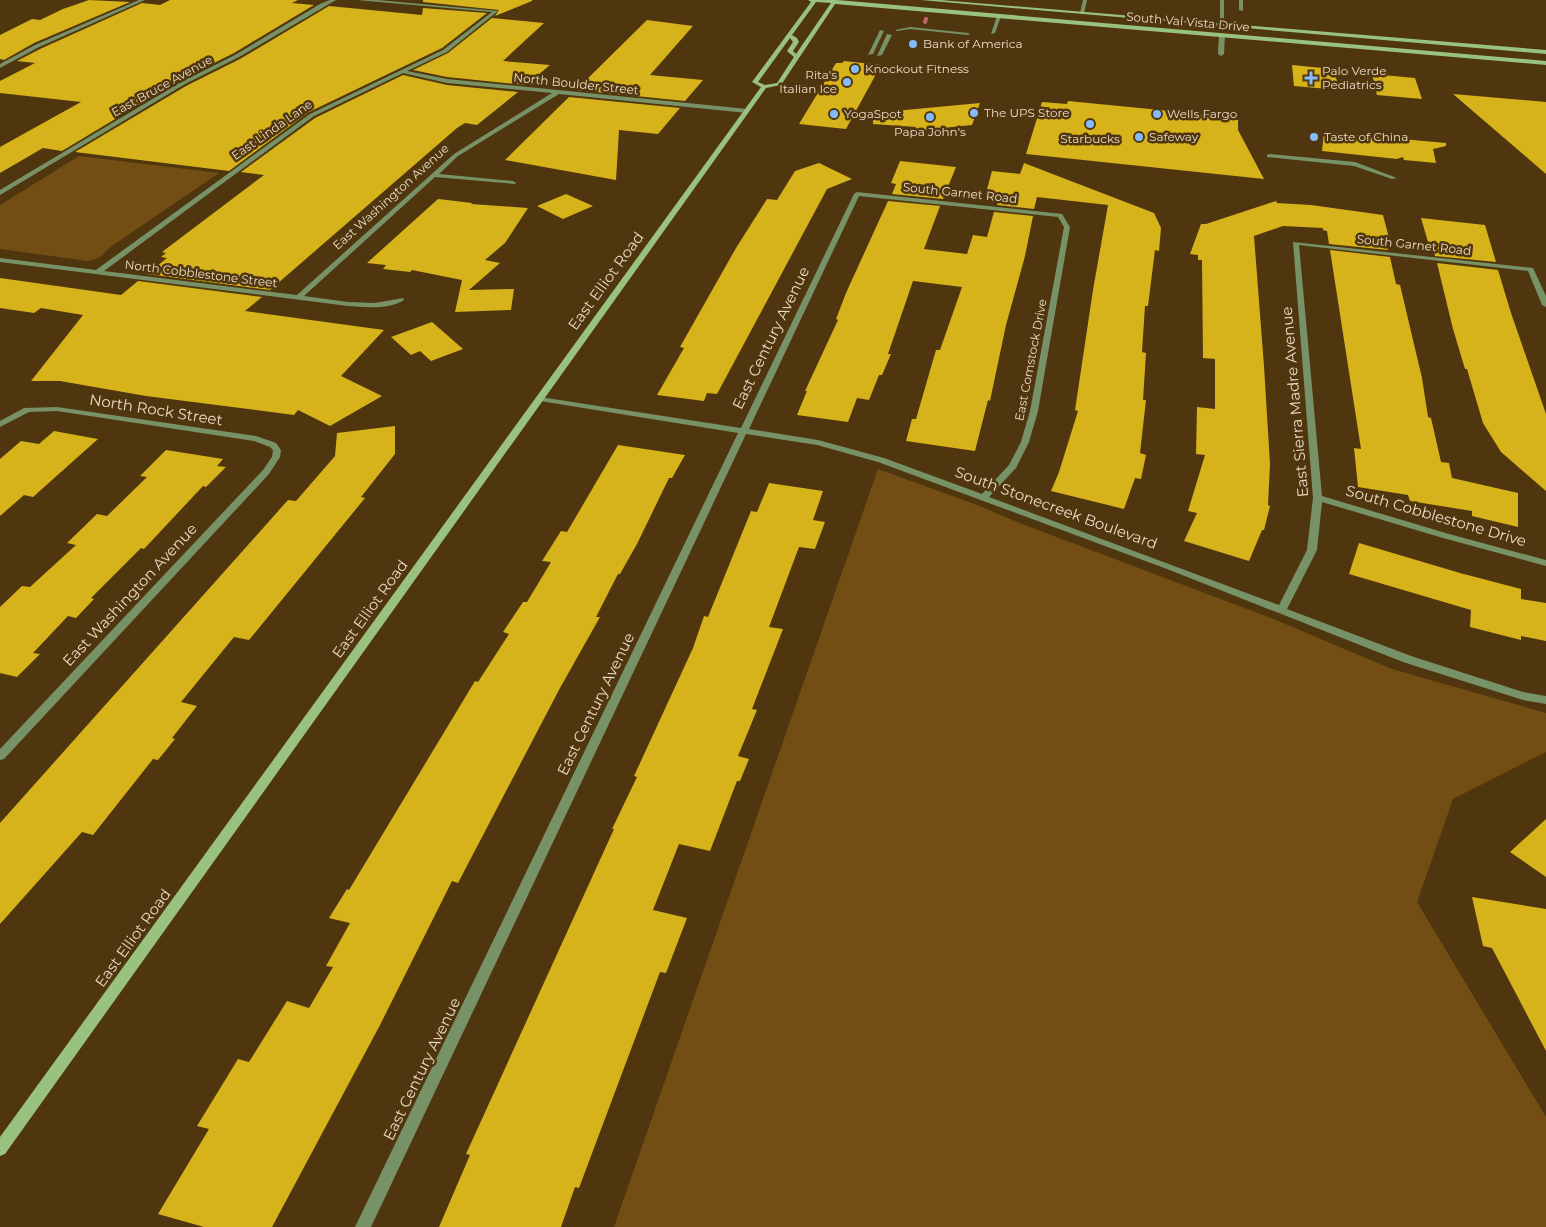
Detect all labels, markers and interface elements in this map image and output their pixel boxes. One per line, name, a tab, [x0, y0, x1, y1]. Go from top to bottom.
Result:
street label: South Val Vista Drive	[1126, 9, 1250, 34]
place label: Bank of America	[923, 36, 1023, 51]
marker: Bank of America	[907, 38, 919, 50]
street label: East Bruce Avenue	[109, 52, 215, 120]
place label: Knockout Fitness	[865, 61, 969, 76]
marker: Knockout Fitness	[849, 63, 861, 75]
place label: Palo Verde Pediatrics	[1322, 63, 1386, 92]
place label: Rita's Italian Ice	[779, 67, 837, 96]
street label: North Boulder Street	[513, 69, 640, 98]
marker: Palo Verde Pediatrics	[1304, 71, 1318, 85]
marker: Rita's Italian Ice	[841, 76, 853, 88]
street label: East Linda Lane	[228, 96, 315, 163]
place label: The UPS Store	[984, 105, 1070, 120]
place label: YogaSpot	[844, 106, 902, 121]
place label: Wells Fargo	[1167, 106, 1237, 121]
marker: The UPS Store	[968, 107, 980, 119]
marker: YogaSpot	[828, 108, 840, 120]
marker: Wells Fargo	[1151, 108, 1163, 120]
marker: Papa John's	[924, 111, 936, 123]
marker: Starbucks	[1084, 118, 1096, 130]
place label: Papa John's	[894, 124, 966, 139]
place label: Safeway	[1149, 129, 1199, 144]
place label: Taste of China	[1324, 129, 1408, 144]
place label: Starbucks	[1060, 131, 1120, 146]
marker: Safeway	[1133, 131, 1145, 143]
marker: Taste of China	[1308, 131, 1320, 143]
street label: East Washington Avenue	[330, 141, 452, 253]
street label: South Garnet Road	[902, 179, 1018, 206]
street label: East Elliot Road	[564, 228, 648, 334]
street label: South Garnet Road	[1356, 231, 1472, 258]
street label: North Cobblestone Street	[124, 257, 278, 290]
street label: East Century Avenue	[728, 263, 813, 412]
street label: East Comstock Drive	[1011, 298, 1050, 422]
street label: East Sierra Madre Avenue	[1277, 306, 1312, 498]
street label: North Rock Street	[88, 390, 224, 429]
street label: South Stonecreek Boulevard	[952, 462, 1160, 553]
street label: South Cobblestone Drive	[1344, 481, 1529, 550]
street label: East Washington Avenue	[58, 519, 201, 670]
street label: East Elliot Road	[328, 556, 412, 662]
street label: East Century Avenue	[553, 629, 638, 778]
street label: East Elliot Road	[91, 885, 175, 991]
street label: East Century Avenue	[379, 994, 464, 1143]

